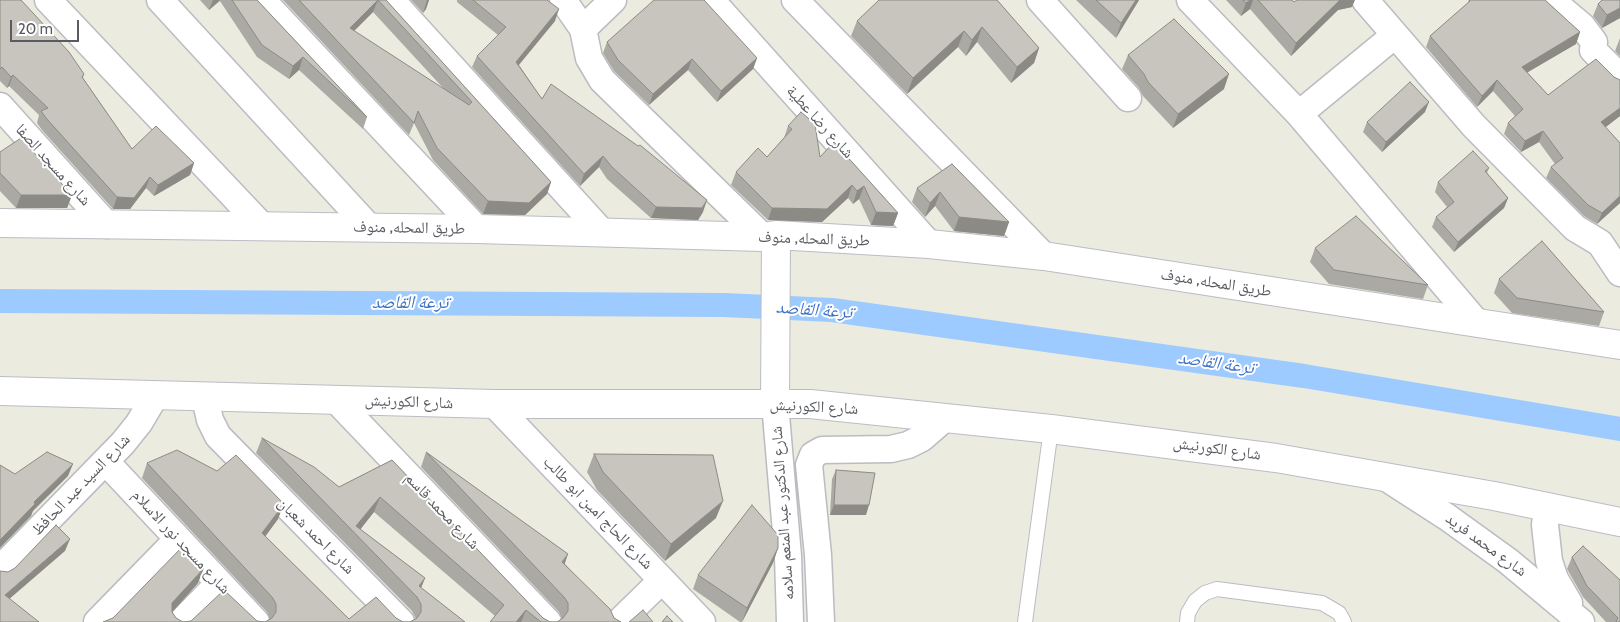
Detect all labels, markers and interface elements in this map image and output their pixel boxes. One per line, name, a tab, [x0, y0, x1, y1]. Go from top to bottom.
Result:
scale bar	[12, 10, 81, 42]
text: 20 m	[18, 20, 53, 38]
street label: شارع رضا عطية	[782, 82, 858, 162]
street label: شارع مسجد الصفا	[11, 120, 95, 210]
street label: طريق المحله, منوف	[353, 217, 465, 239]
street label: طريق المحله, منوف	[758, 227, 870, 251]
street label: طريق المحله, منوف	[1159, 265, 1273, 301]
water label: ترعة القاصد	[372, 292, 448, 314]
water label: ترعة القاصد	[775, 297, 853, 323]
water label: ترعة القاصد	[1177, 347, 1255, 379]
street label: شارع الكورنيش	[364, 391, 454, 413]
street label: شارع الكورنيش	[769, 395, 859, 419]
street label: شارع الدكتور عبد المنعم سلامه	[767, 425, 799, 601]
street label: شارع السيد عبد الحافظ	[28, 430, 134, 540]
street label: شارع الكورنيش	[1172, 433, 1262, 465]
street label: شارع الحاج امين ابو طالب	[539, 452, 657, 574]
street label: شارع محمد قاسم	[401, 469, 483, 553]
street label: شارع مسجد نور الاسلام	[128, 486, 234, 598]
street label: شارع احمد شعبان	[273, 493, 359, 579]
street label: شارع محمد فريد	[1442, 509, 1530, 581]

